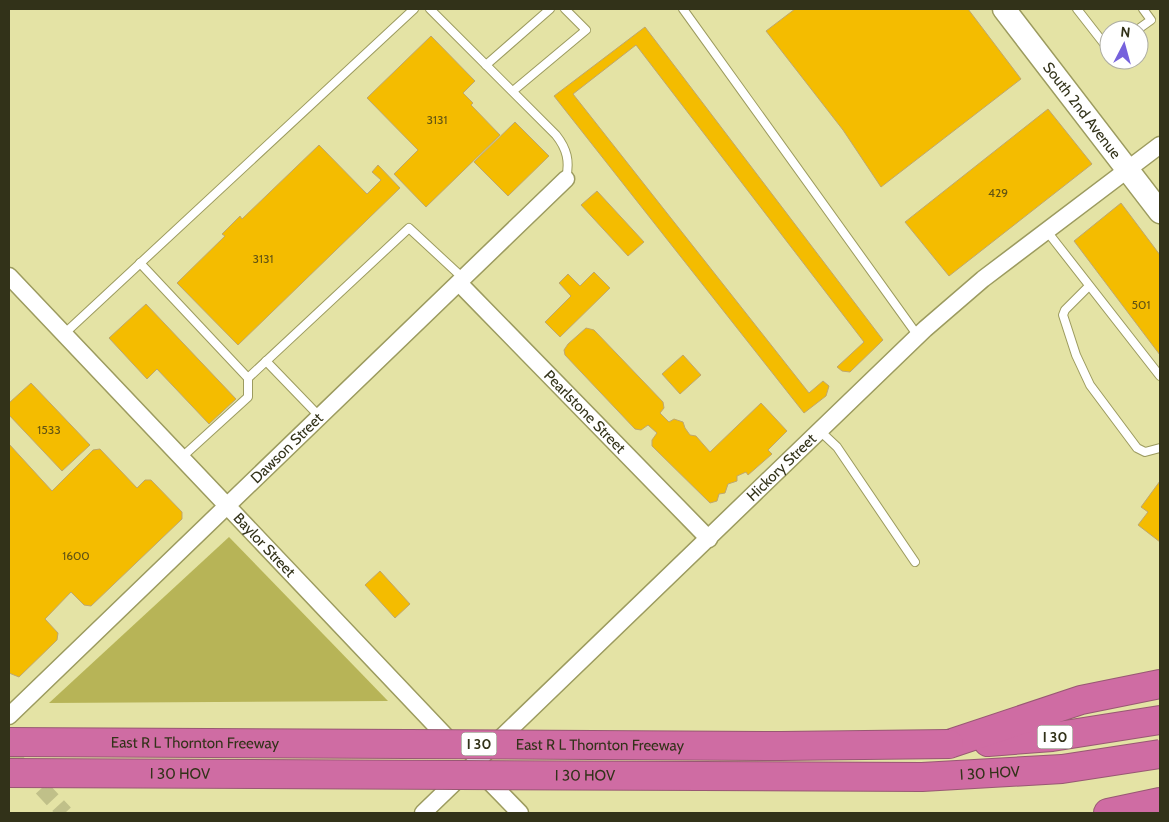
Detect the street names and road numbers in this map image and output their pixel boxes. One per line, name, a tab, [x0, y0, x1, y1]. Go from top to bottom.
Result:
street label: South 2nd Avenue	[1039, 59, 1125, 163]
street label: Pearlstone Street	[540, 366, 629, 457]
street label: Dawson Street	[247, 409, 327, 487]
street label: Hickory Street	[743, 430, 820, 505]
street label: Baylor Street	[230, 509, 299, 581]
road number: I 30	[1038, 726, 1072, 749]
road number: I 30	[462, 732, 496, 756]
street label: East R L Thornton Freeway	[111, 734, 280, 752]
street label: East R L Thornton Freeway	[516, 736, 685, 754]
street label: I 30 HOV	[959, 762, 1021, 784]
street label: I 30 HOV	[150, 765, 211, 783]
street label: I 30 HOV	[555, 766, 616, 785]

